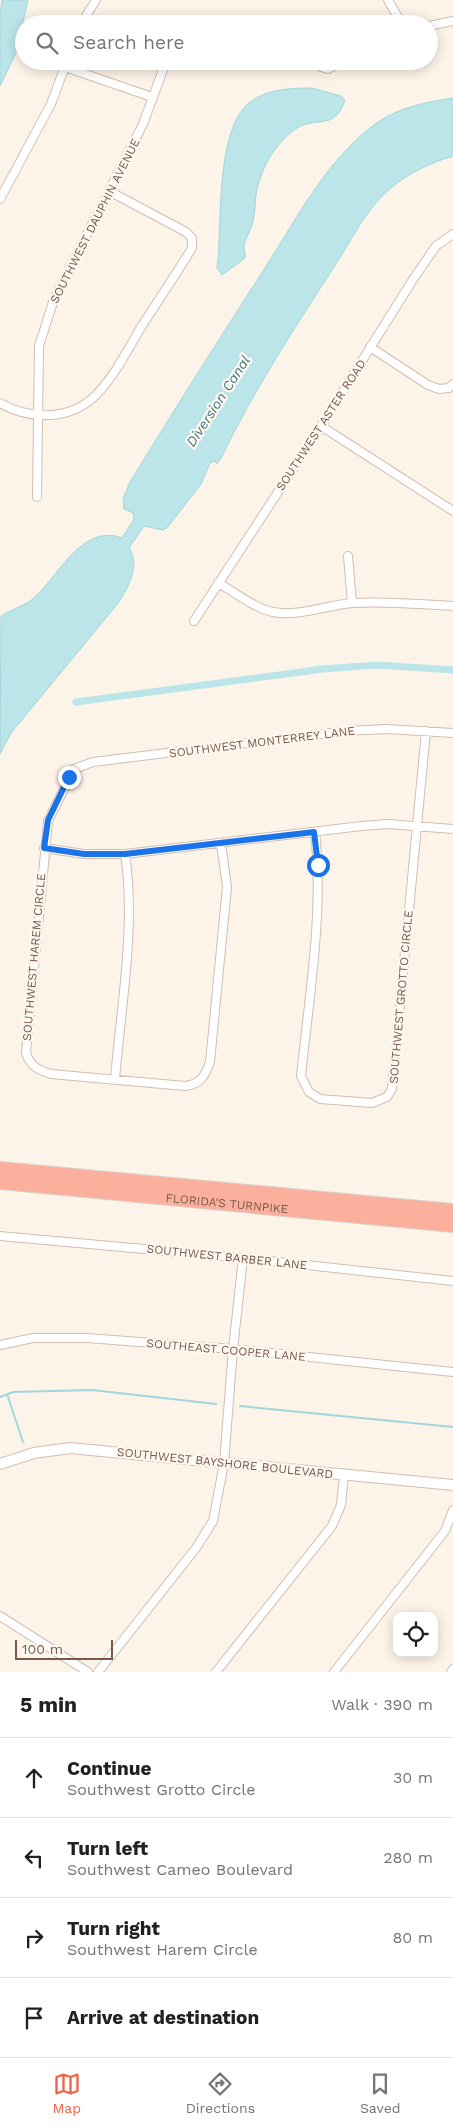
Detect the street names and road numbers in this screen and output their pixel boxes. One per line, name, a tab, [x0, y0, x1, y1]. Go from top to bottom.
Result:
street label: SOUTHWEST DAUPHIN AVENUE	[47, 136, 143, 306]
street label: SOUTHWEST ASTER ROAD	[273, 357, 369, 493]
street label: SOUTHWEST MONTERREY LANE	[168, 724, 356, 760]
street label: SOUTHWEST HAREM CIRCLE	[20, 872, 48, 1041]
street label: SOUTHWEST GROTTO CIRCLE	[386, 909, 416, 1084]
street label: FLORIDA'S TURNPIKE	[165, 1191, 289, 1216]
street label: SOUTHWEST BARBER LANE	[146, 1242, 308, 1272]
street label: SOUTHEAST COOPER LANE	[146, 1336, 307, 1364]
street label: SOUTHWEST BAYSHORE BOULEVARD	[116, 1445, 334, 1481]

